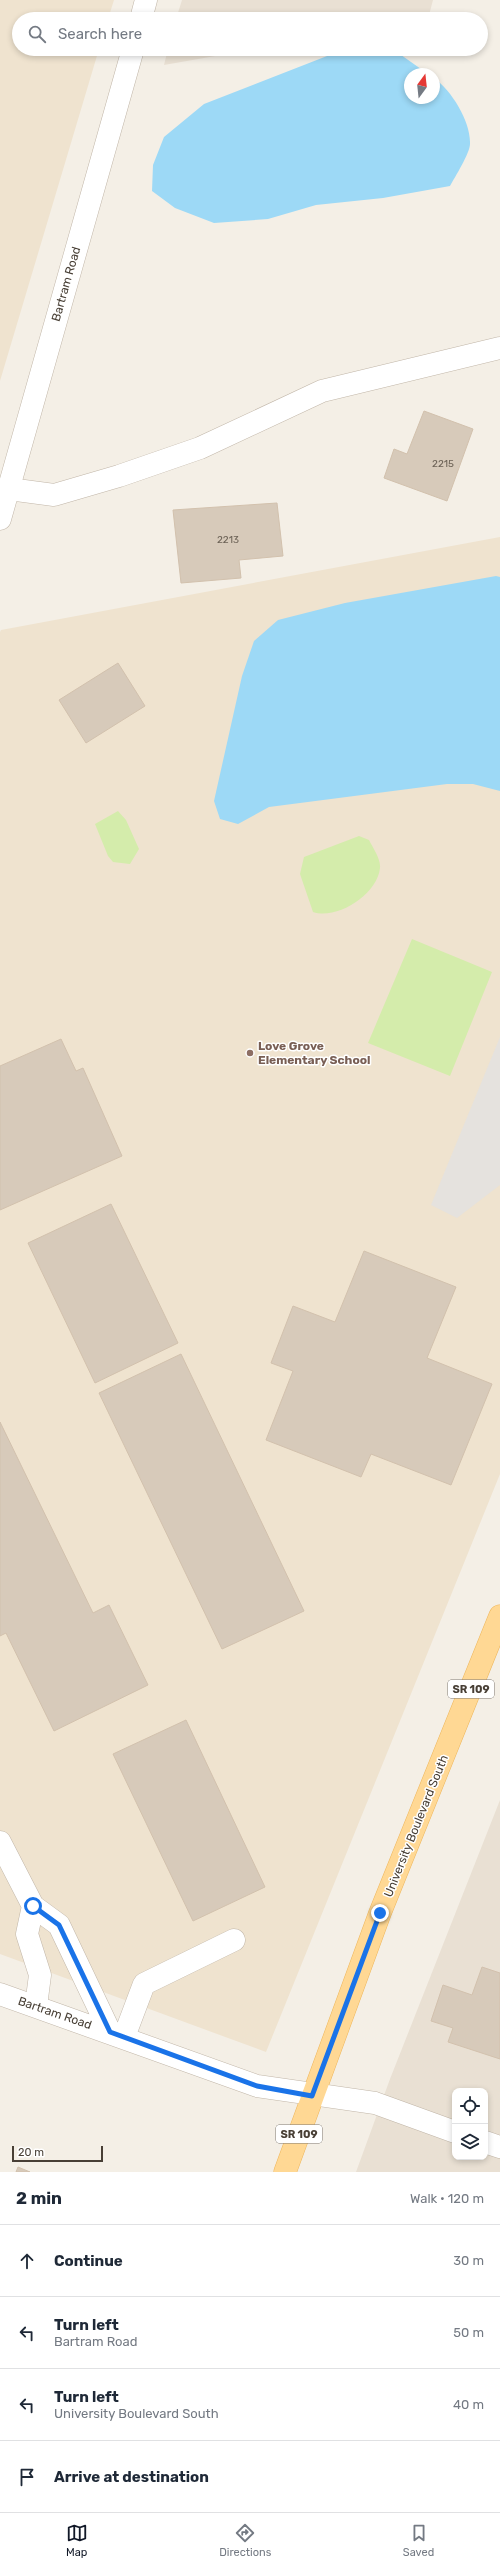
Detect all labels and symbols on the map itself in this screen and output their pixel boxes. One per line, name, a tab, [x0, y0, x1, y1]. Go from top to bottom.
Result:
north arrow	[404, 68, 440, 104]
street label: Bartram Road	[49, 245, 83, 323]
house number: 2215	[432, 458, 454, 470]
house number: 2213	[217, 534, 239, 546]
place label: Love Grove Elementary School	[258, 1039, 370, 1067]
marker: Love Grove Elementary School	[245, 1048, 255, 1058]
road number: SR 109	[448, 1680, 494, 1698]
street label: University Boulevard South	[381, 1753, 451, 1899]
route start	[24, 1897, 42, 1915]
route end	[371, 1904, 389, 1922]
street label: Bartram Road	[16, 1994, 94, 2032]
road number: SR 109	[276, 2125, 322, 2143]
scale bar	[12, 2144, 103, 2163]

